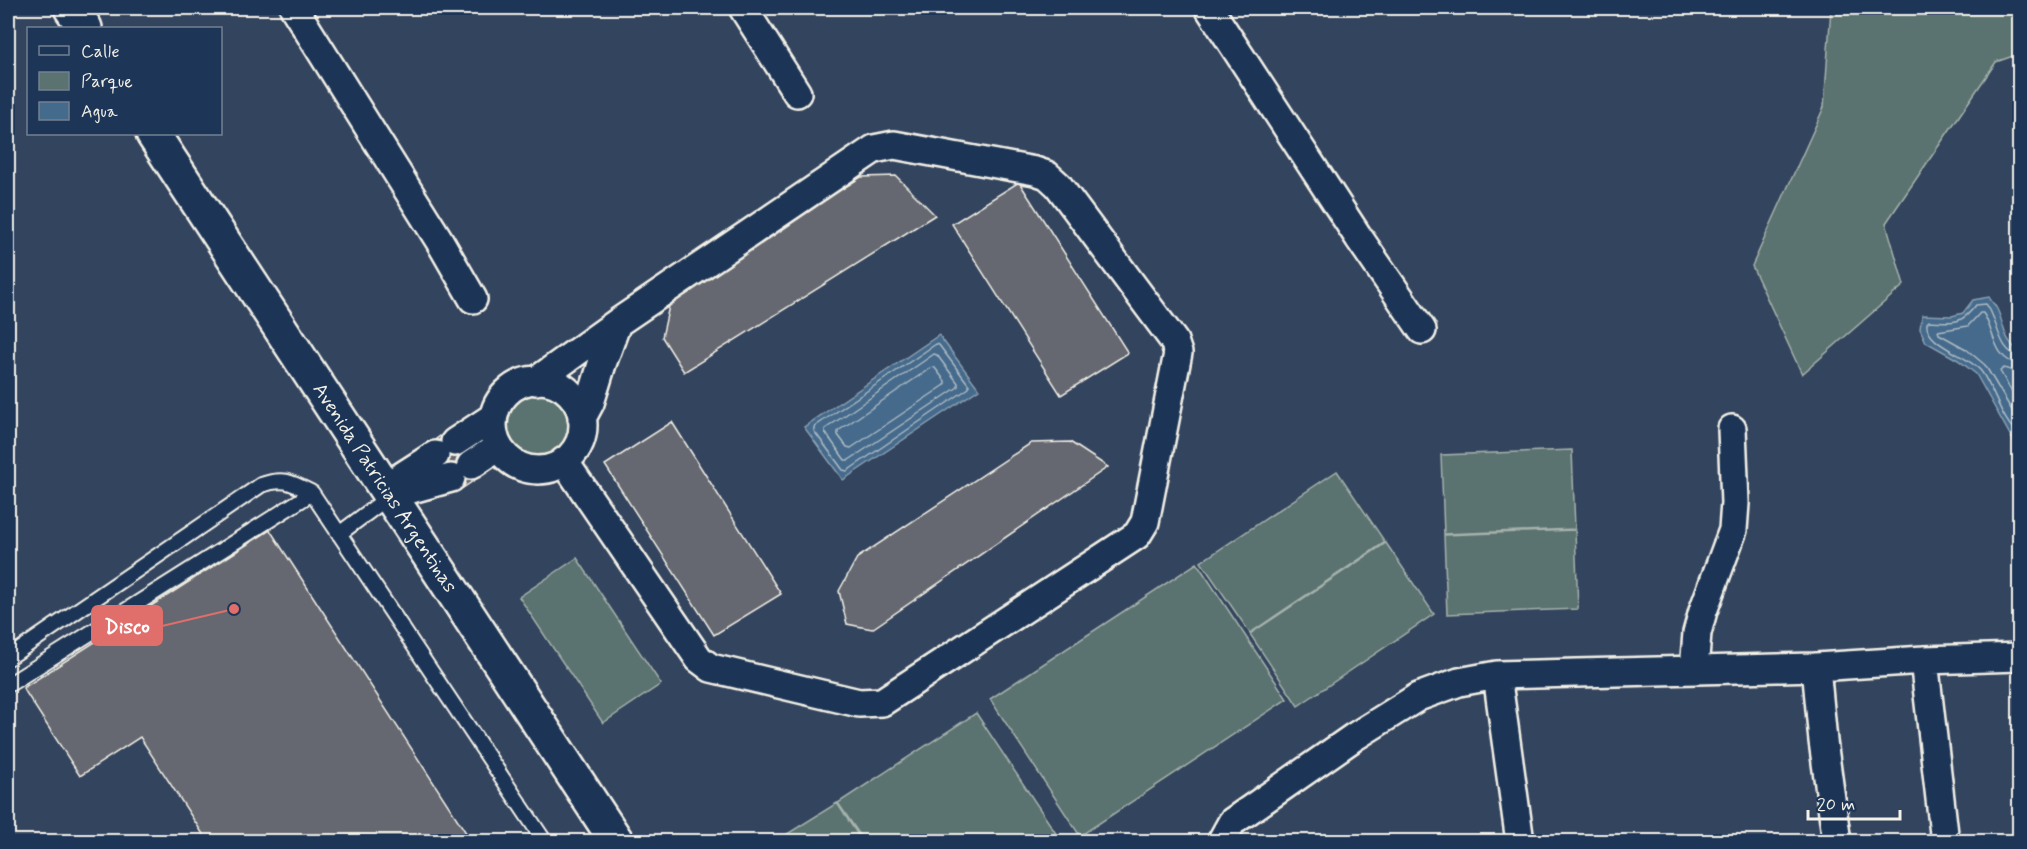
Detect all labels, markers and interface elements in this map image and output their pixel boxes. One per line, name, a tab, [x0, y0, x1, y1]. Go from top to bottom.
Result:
legend	[27, 27, 222, 135]
text: Calle	[81, 40, 120, 64]
text: Parque	[81, 70, 133, 94]
text: Agua	[81, 100, 118, 124]
street label: Avenida Patricias Argentinas	[306, 378, 464, 598]
callout: Disco	[92, 606, 162, 645]
text: Disco	[104, 613, 150, 641]
scale bar	[1808, 783, 1900, 821]
text: 20 m	[1817, 793, 1855, 817]

